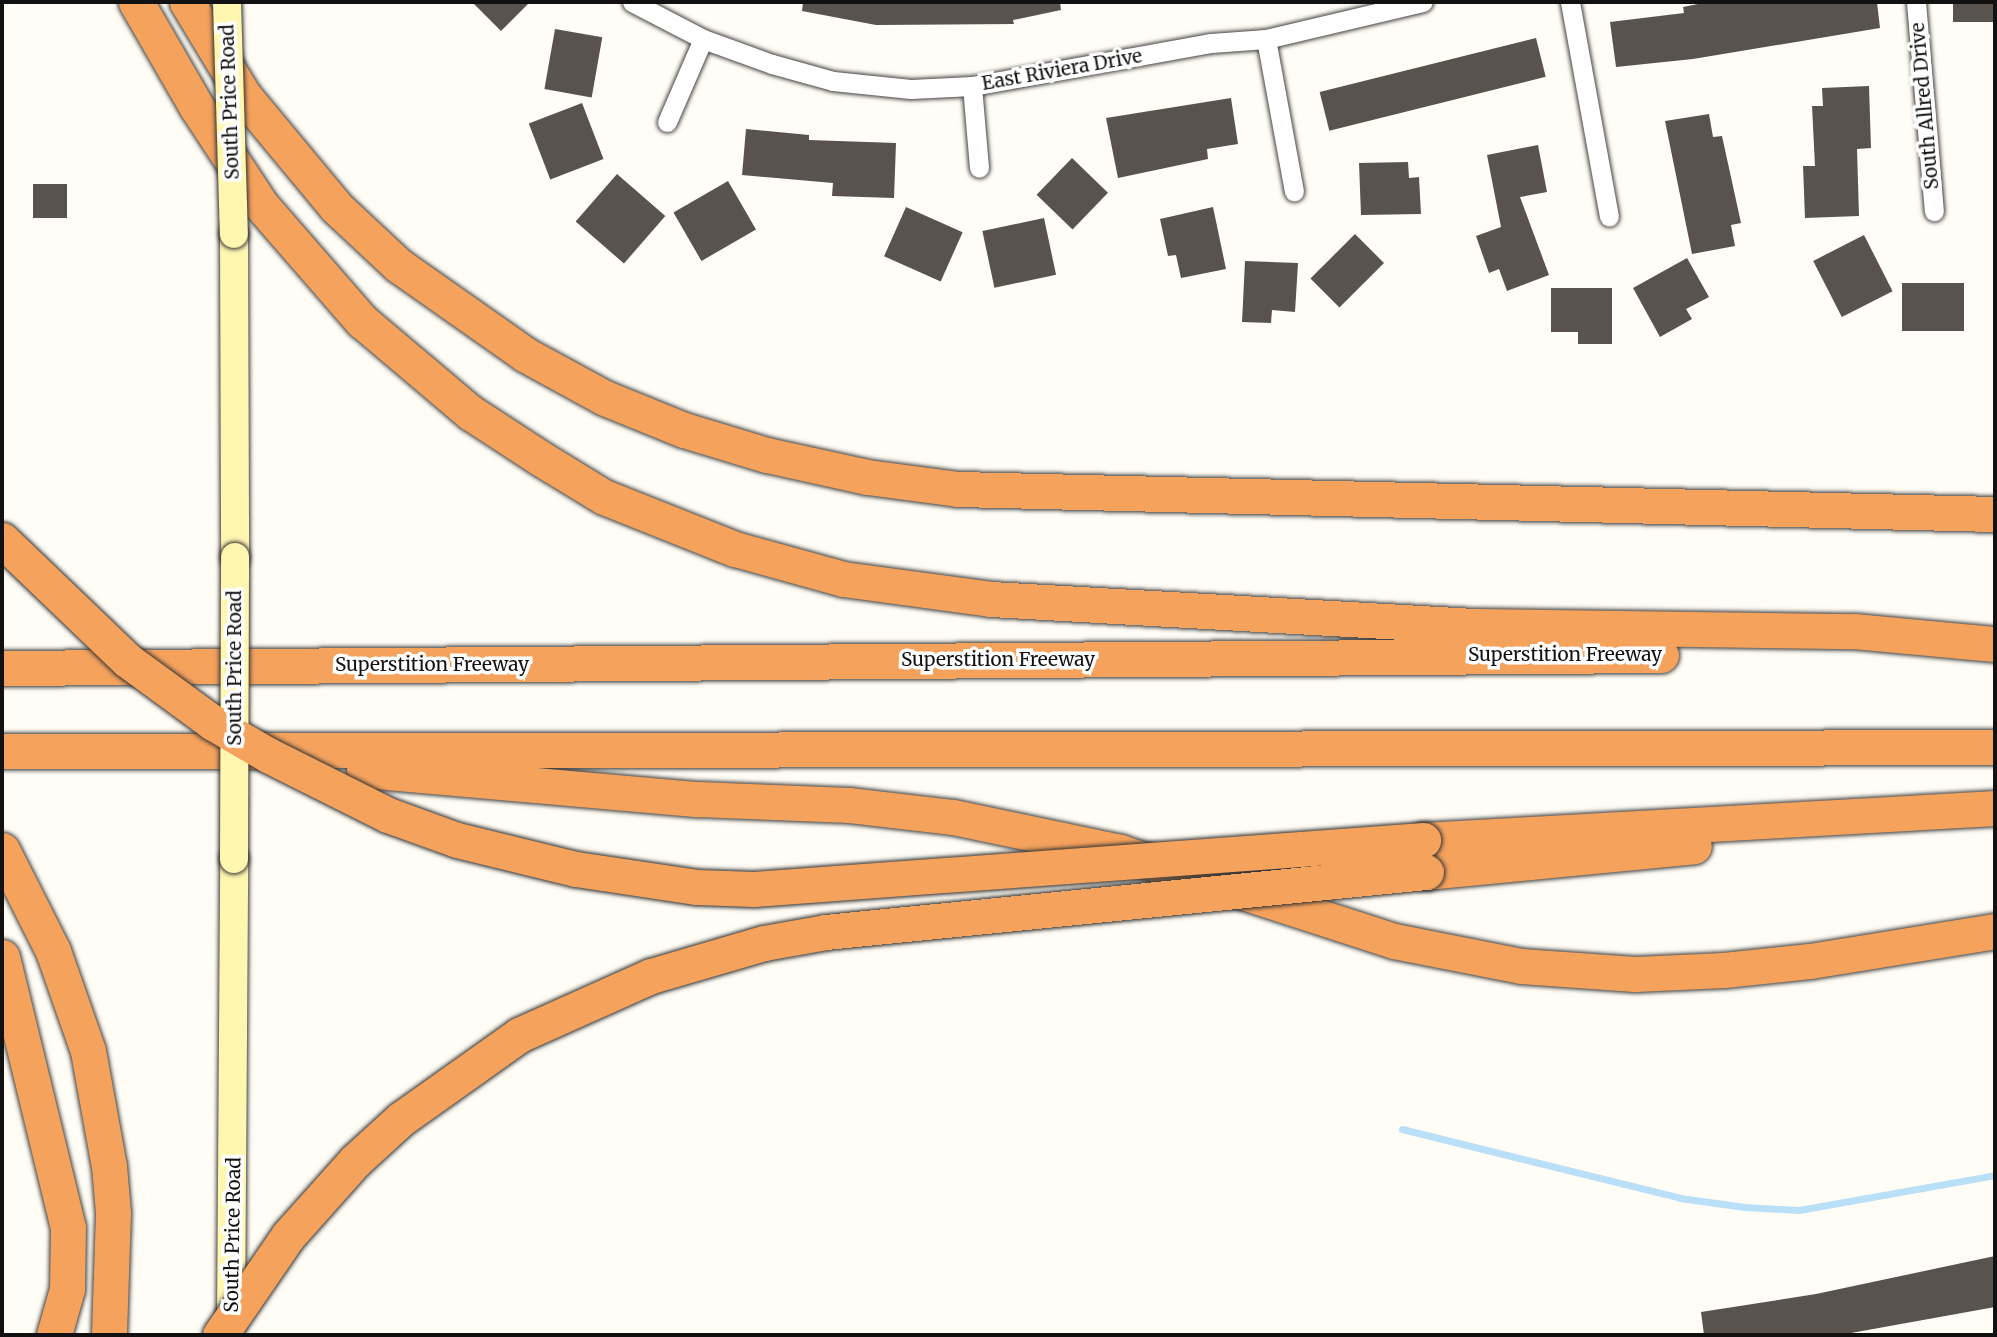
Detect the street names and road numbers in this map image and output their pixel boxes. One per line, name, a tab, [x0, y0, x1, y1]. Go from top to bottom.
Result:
street label: South Allred Drive	[1906, 21, 1944, 191]
street label: South Price Road	[216, 24, 244, 180]
street label: East Riviera Drive	[980, 45, 1144, 95]
street label: South Price Road	[224, 590, 246, 746]
street label: Superstition Freeway	[1468, 644, 1662, 666]
street label: Superstition Freeway	[901, 649, 1095, 671]
street label: Superstition Freeway	[335, 654, 529, 676]
street label: South Price Road	[220, 1157, 246, 1313]

